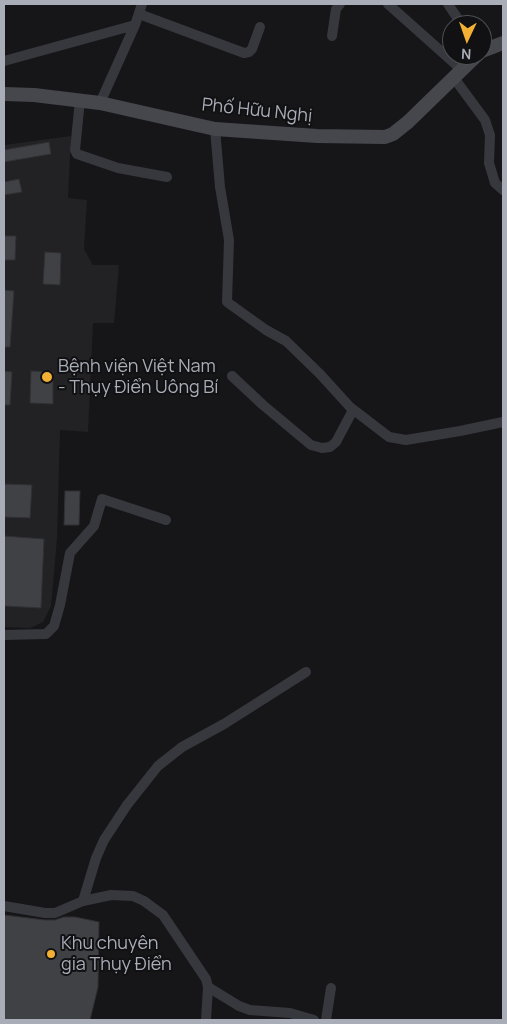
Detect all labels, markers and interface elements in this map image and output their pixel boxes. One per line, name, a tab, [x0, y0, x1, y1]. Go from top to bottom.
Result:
north arrow	[442, 15, 492, 65]
text: N	[461, 45, 472, 64]
street label: Phố Hữu Nghị	[201, 94, 313, 128]
place label: Bệnh viện Việt Nam - Thụy Điển Uông Bí	[58, 356, 219, 398]
marker: Bệnh viện Việt Nam - Thụy Điển Uông Bí	[40, 370, 54, 384]
place label: Khu chuyên gia Thụy Điển	[61, 933, 172, 976]
marker: Khu chuyên gia Thụy Điển	[45, 948, 57, 960]

